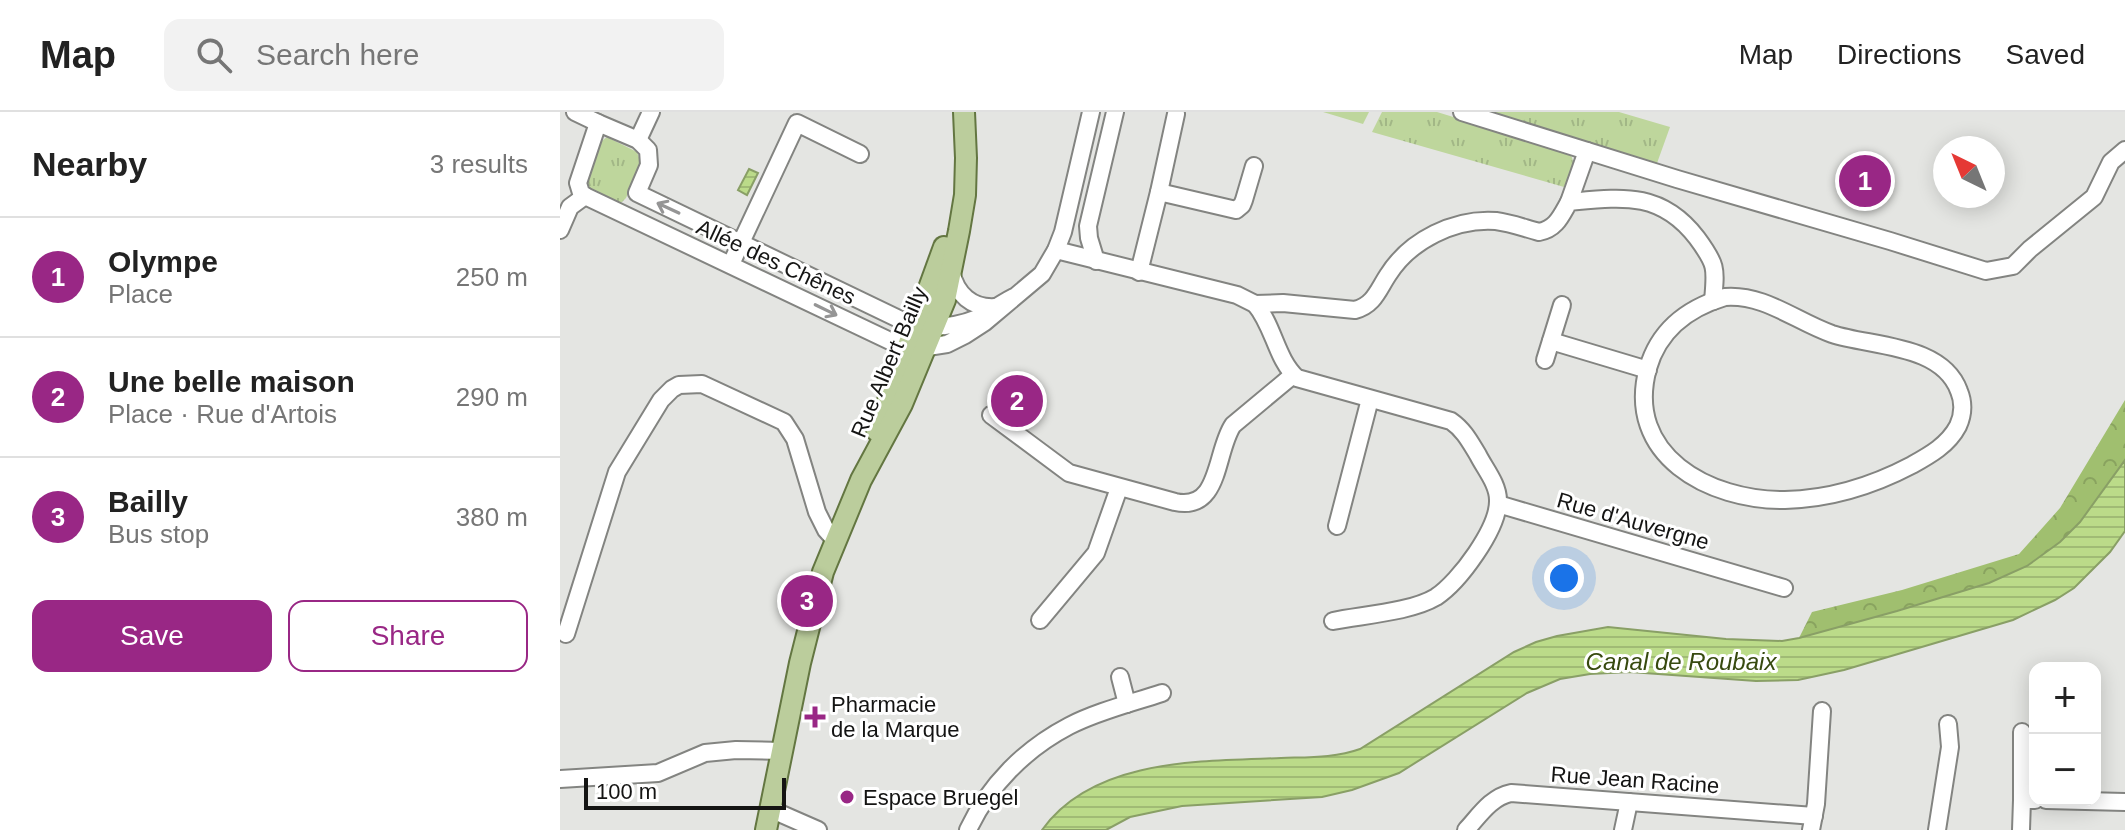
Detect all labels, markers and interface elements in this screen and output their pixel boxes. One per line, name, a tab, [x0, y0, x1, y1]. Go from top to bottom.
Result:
search box	[164, 19, 724, 91]
icon: search	[192, 33, 236, 77]
text: Map	[40, 34, 116, 76]
text: Search here	[256, 38, 419, 71]
text: Map	[1739, 39, 1793, 70]
text: Directions	[1837, 39, 1962, 70]
text: Saved	[2006, 39, 2085, 70]
north arrow	[1933, 136, 2005, 208]
text: Nearby	[32, 145, 147, 183]
text: 3 results	[430, 149, 528, 179]
pin: 1	[1839, 151, 1891, 211]
one-way arrow	[657, 200, 681, 215]
street label: Allée des Chênes	[693, 214, 859, 310]
text: Olympe	[108, 245, 218, 278]
text: 1	[51, 262, 65, 292]
text: 250 m	[456, 262, 528, 292]
text: Place	[108, 279, 173, 309]
street label: Rue Albert Bailly	[846, 283, 932, 441]
one-way arrow	[813, 303, 837, 318]
text: Une belle maison	[108, 365, 355, 398]
pin: 2	[991, 371, 1043, 431]
text: 2	[51, 382, 65, 412]
text: 290 m	[456, 382, 528, 412]
text: Place · Rue d'Artois	[108, 399, 337, 429]
text: Bailly	[108, 485, 188, 518]
street label: Rue d'Auvergne	[1554, 487, 1712, 555]
text: 3	[51, 502, 65, 532]
text: 380 m	[456, 502, 528, 532]
text: Bus stop	[108, 519, 209, 549]
your location	[1544, 558, 1584, 598]
pin: 3	[781, 571, 833, 631]
button: Save	[32, 600, 272, 672]
button: Share	[288, 600, 528, 672]
water label: Canal de Roubaix	[1586, 648, 1777, 675]
map controls	[2029, 662, 2101, 806]
button: +	[2029, 662, 2101, 734]
place label: Pharmacie de la Marque	[831, 692, 959, 742]
marker: Pharmacie de la Marque	[806, 708, 824, 726]
button: −	[2029, 734, 2101, 806]
street label: Rue Jean Racine	[1550, 762, 1720, 798]
scale bar	[584, 774, 786, 810]
text: 100 m	[596, 779, 657, 804]
place label: Espace Bruegel	[863, 785, 1018, 810]
marker: Espace Bruegel	[838, 788, 856, 806]

